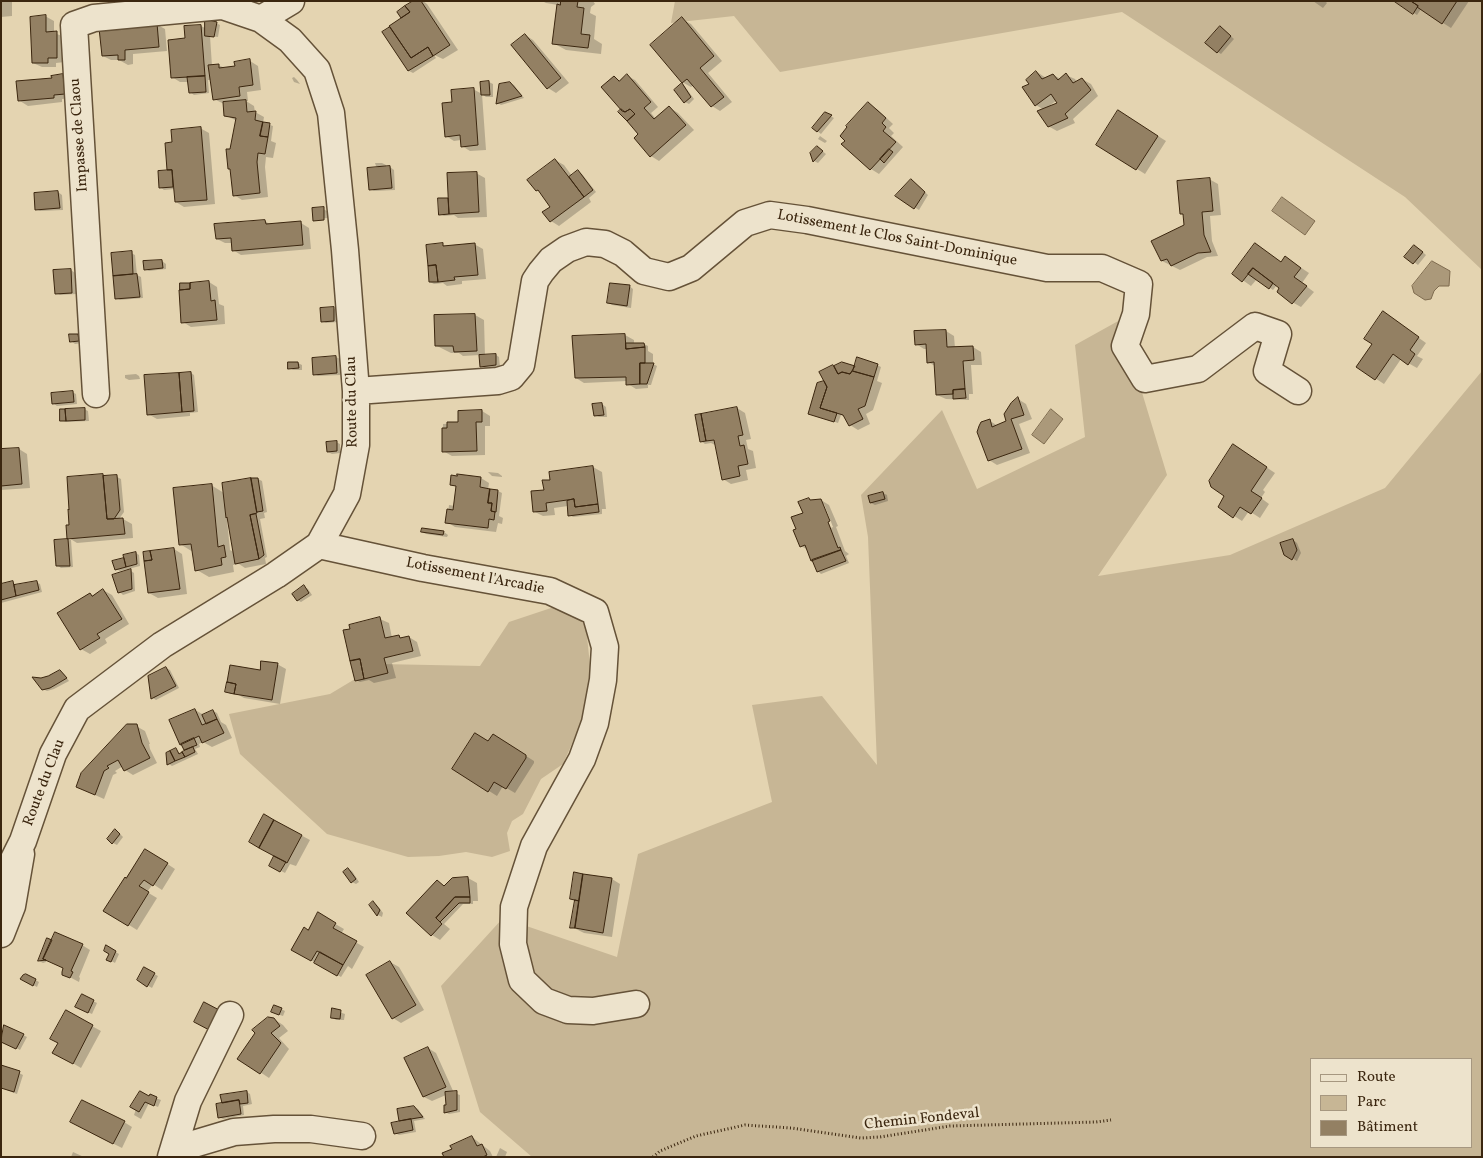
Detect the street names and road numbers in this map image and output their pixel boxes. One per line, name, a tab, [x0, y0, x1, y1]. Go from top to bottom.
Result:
street label: Impasse de Claou	[67, 77, 93, 193]
street label: Lotissement le Clos Saint-Dominique	[776, 207, 1018, 271]
street label: Route du Clau	[343, 356, 363, 448]
street label: Lotissement l'Arcadie	[404, 555, 546, 599]
street label: Route du Clau	[20, 737, 70, 829]
street label: Chemin Fondeval	[864, 1105, 980, 1135]

